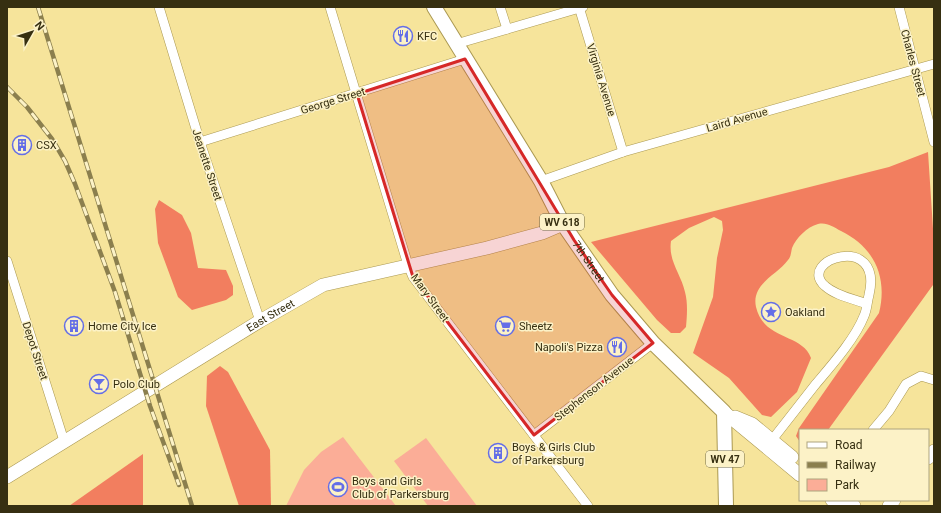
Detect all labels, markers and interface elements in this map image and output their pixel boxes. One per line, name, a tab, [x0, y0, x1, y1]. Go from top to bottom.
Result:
north arrow	[12, 12, 52, 52]
text: N	[32, 19, 47, 33]
restaurant icon: KFC	[392, 25, 414, 47]
street label: Charles Street	[898, 28, 928, 98]
place label: KFC	[417, 30, 437, 43]
street label: Virginia Avenue	[584, 42, 618, 118]
street label: George Street	[299, 85, 367, 117]
street label: Laird Avenue	[705, 105, 769, 135]
street label: Jeanette Street	[189, 128, 225, 203]
building icon: CSX	[11, 134, 33, 156]
place label: CSX	[36, 139, 57, 152]
road number: WV 618	[540, 214, 584, 230]
street label: 7th Street	[570, 238, 608, 285]
street label: Mary Street	[408, 271, 452, 325]
street label: East Street	[244, 296, 297, 334]
place icon: Oakland	[760, 301, 782, 323]
place label: Oakland	[785, 306, 825, 319]
building icon: Home City Ice	[63, 315, 85, 337]
supermarket icon: Sheetz	[494, 315, 516, 337]
street label: Depot Street	[19, 320, 51, 382]
place label: Home City Ice	[88, 320, 156, 333]
place label: Sheetz	[519, 320, 553, 333]
restaurant icon: Napoli's Pizza	[606, 336, 628, 358]
place label: Napoli's Pizza	[535, 341, 603, 354]
street label: Stephenson Avenue	[552, 354, 636, 424]
bar icon: Polo Club	[88, 373, 110, 395]
place label: Polo Club	[113, 378, 160, 391]
legend	[799, 429, 929, 501]
text: Road	[835, 438, 863, 452]
place label: Boys & Girls Club of Parkersburg	[512, 441, 595, 467]
building icon: Boys & Girls Club of Parkersburg	[487, 442, 509, 464]
road number: WV 47	[706, 451, 744, 467]
text: Railway	[835, 458, 876, 472]
place label: Boys and Girls Club of Parkersburg	[352, 475, 449, 501]
sports icon: Boys and Girls Club of Parkersburg	[327, 476, 349, 498]
text: Park	[835, 478, 860, 492]

